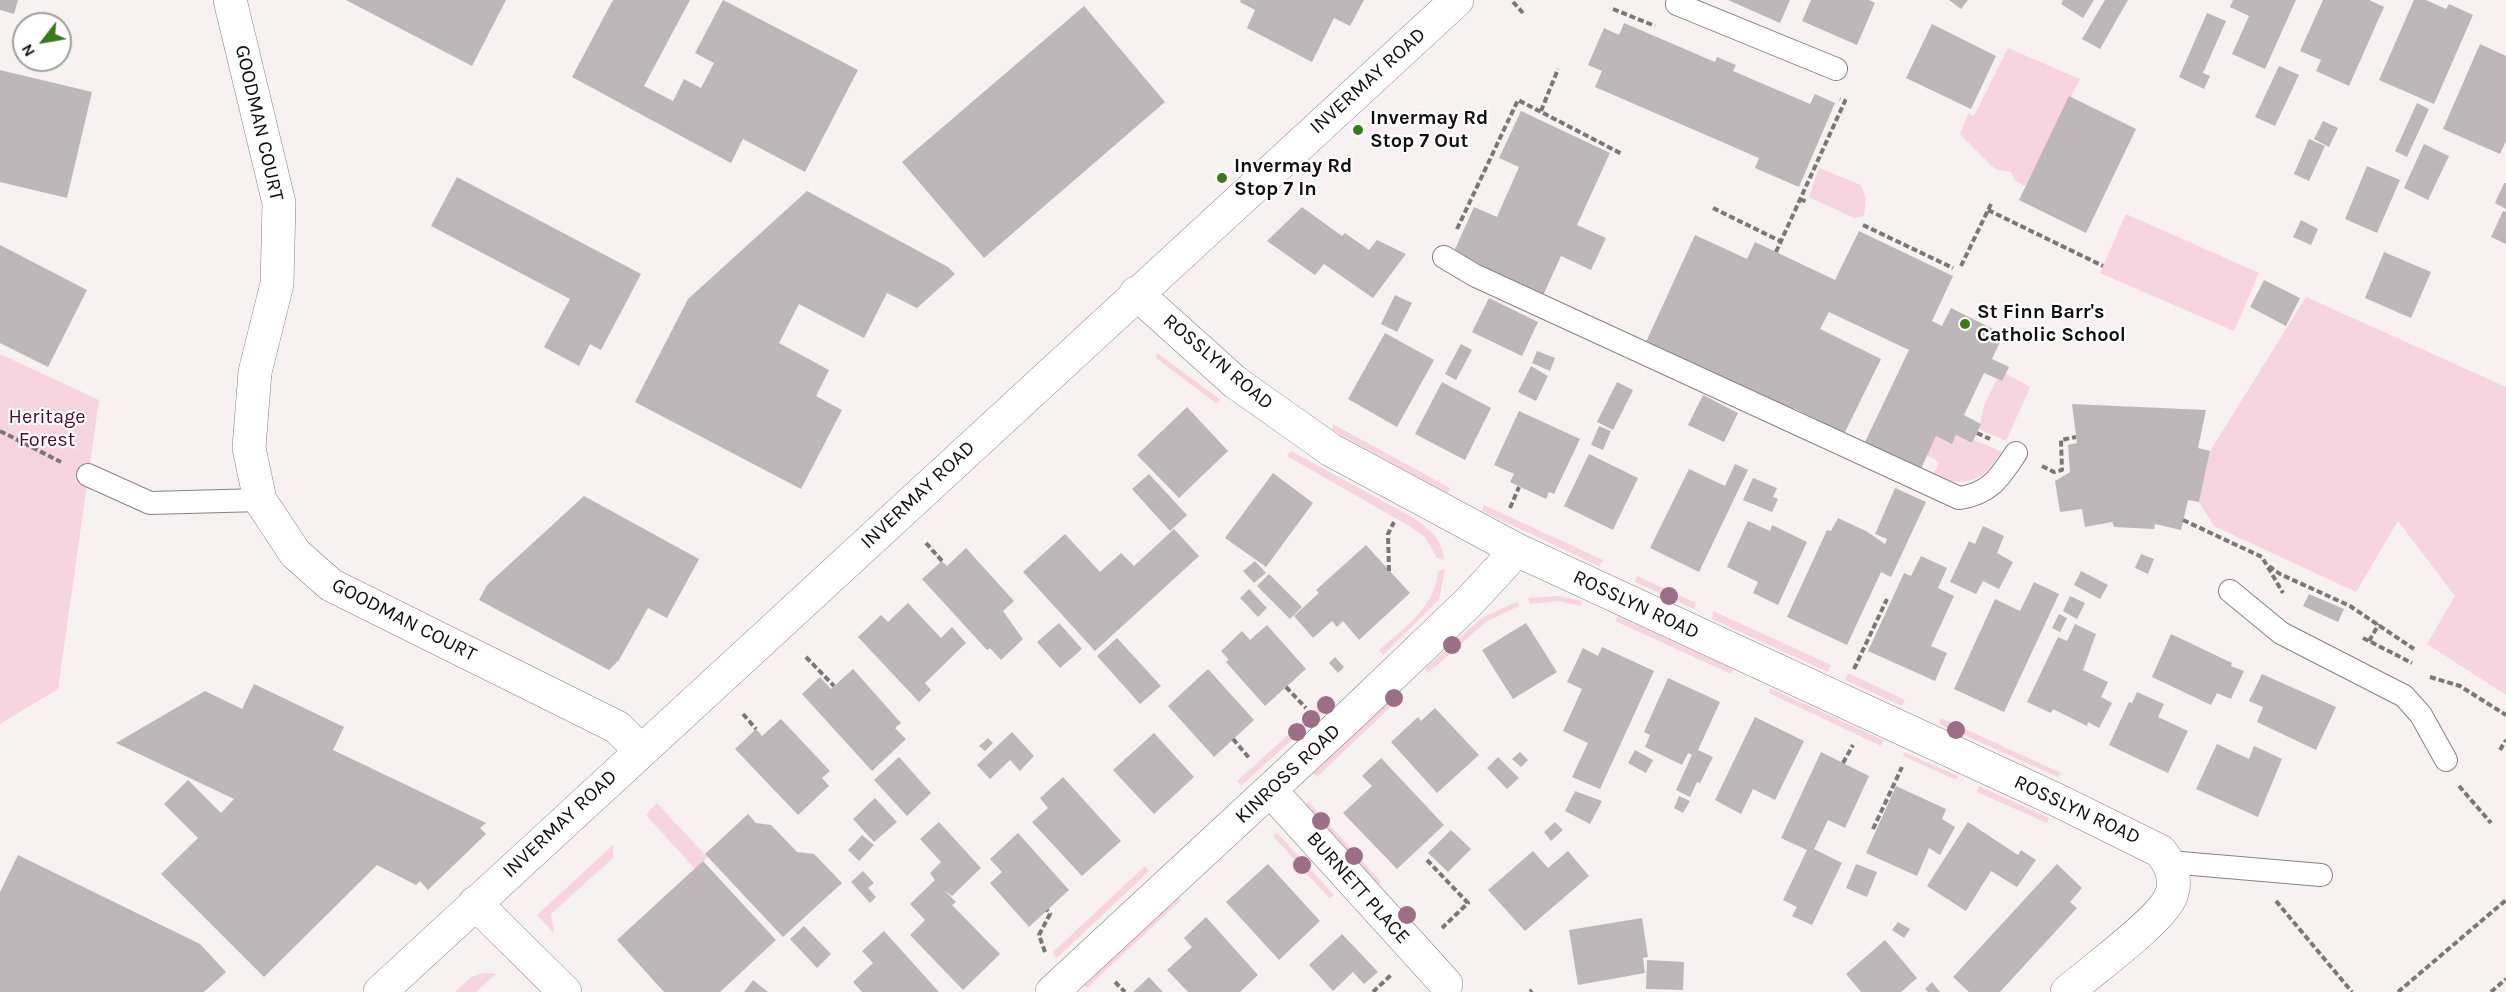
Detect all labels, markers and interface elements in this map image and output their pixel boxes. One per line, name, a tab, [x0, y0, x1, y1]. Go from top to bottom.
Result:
north arrow	[12, 12, 72, 72]
street label: INVERMAY ROAD	[1305, 23, 1431, 139]
text: N	[17, 41, 39, 60]
street label: GOODMAN COURT	[229, 43, 289, 203]
place label: Invermay Rd Stop 7 Out	[1370, 106, 1488, 153]
marker: Invermay Rd Stop 7 Out	[1351, 123, 1365, 137]
place label: Invermay Rd Stop 7 In	[1234, 154, 1352, 201]
marker: Invermay Rd Stop 7 In	[1215, 171, 1229, 185]
place label: St Finn Barr's Catholic School	[1977, 300, 2126, 347]
street label: ROSSLYN ROAD	[1158, 309, 1278, 415]
marker: St Finn Barr's Catholic School	[1958, 317, 1972, 331]
park label: Heritage Forest	[9, 405, 85, 452]
street label: INVERMAY ROAD	[856, 436, 980, 554]
street label: ROSSLYN ROAD	[1569, 565, 1703, 645]
street label: GOODMAN COURT	[328, 573, 480, 667]
street label: KINROSS ROAD	[1230, 719, 1346, 829]
street label: INVERMAY ROAD	[498, 765, 622, 883]
street label: ROSSLYN ROAD	[2010, 770, 2144, 850]
street label: BURNETT PLACE	[1301, 827, 1415, 949]

